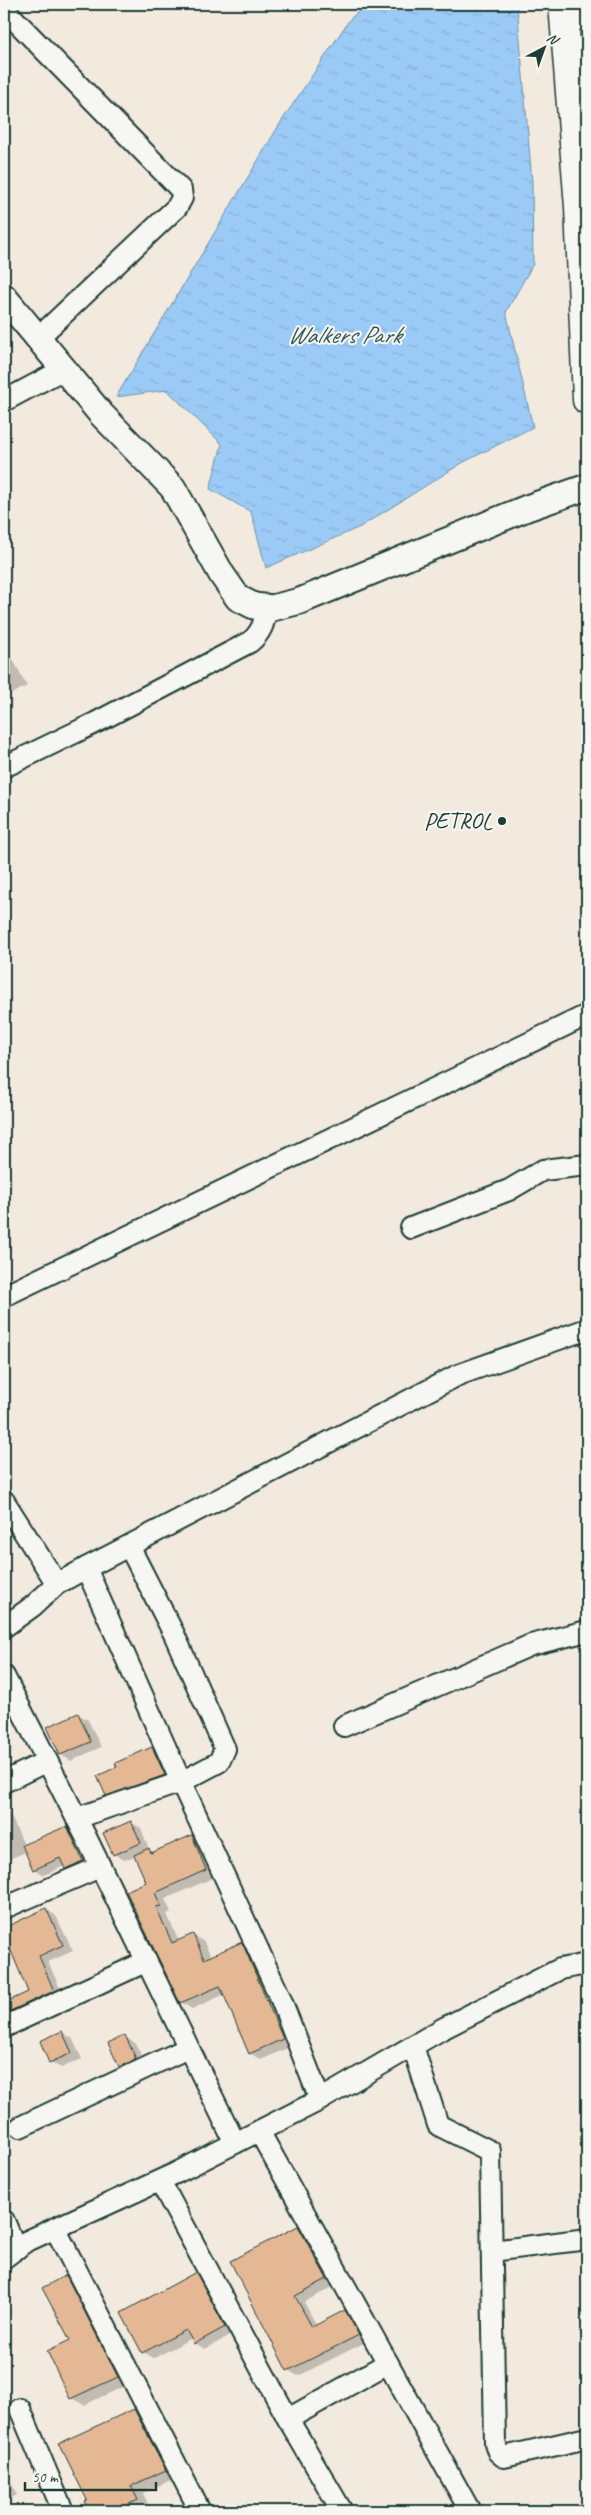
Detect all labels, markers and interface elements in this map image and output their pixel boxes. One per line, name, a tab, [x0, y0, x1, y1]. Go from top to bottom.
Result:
north arrow	[518, 22, 568, 72]
text: N	[543, 29, 563, 49]
water label: Walkers Park	[288, 319, 405, 351]
place label: PETROL	[424, 806, 493, 836]
marker: PETROL	[496, 815, 508, 827]
scale bar	[25, 2460, 156, 2492]
text: 50 m	[32, 2468, 59, 2487]

